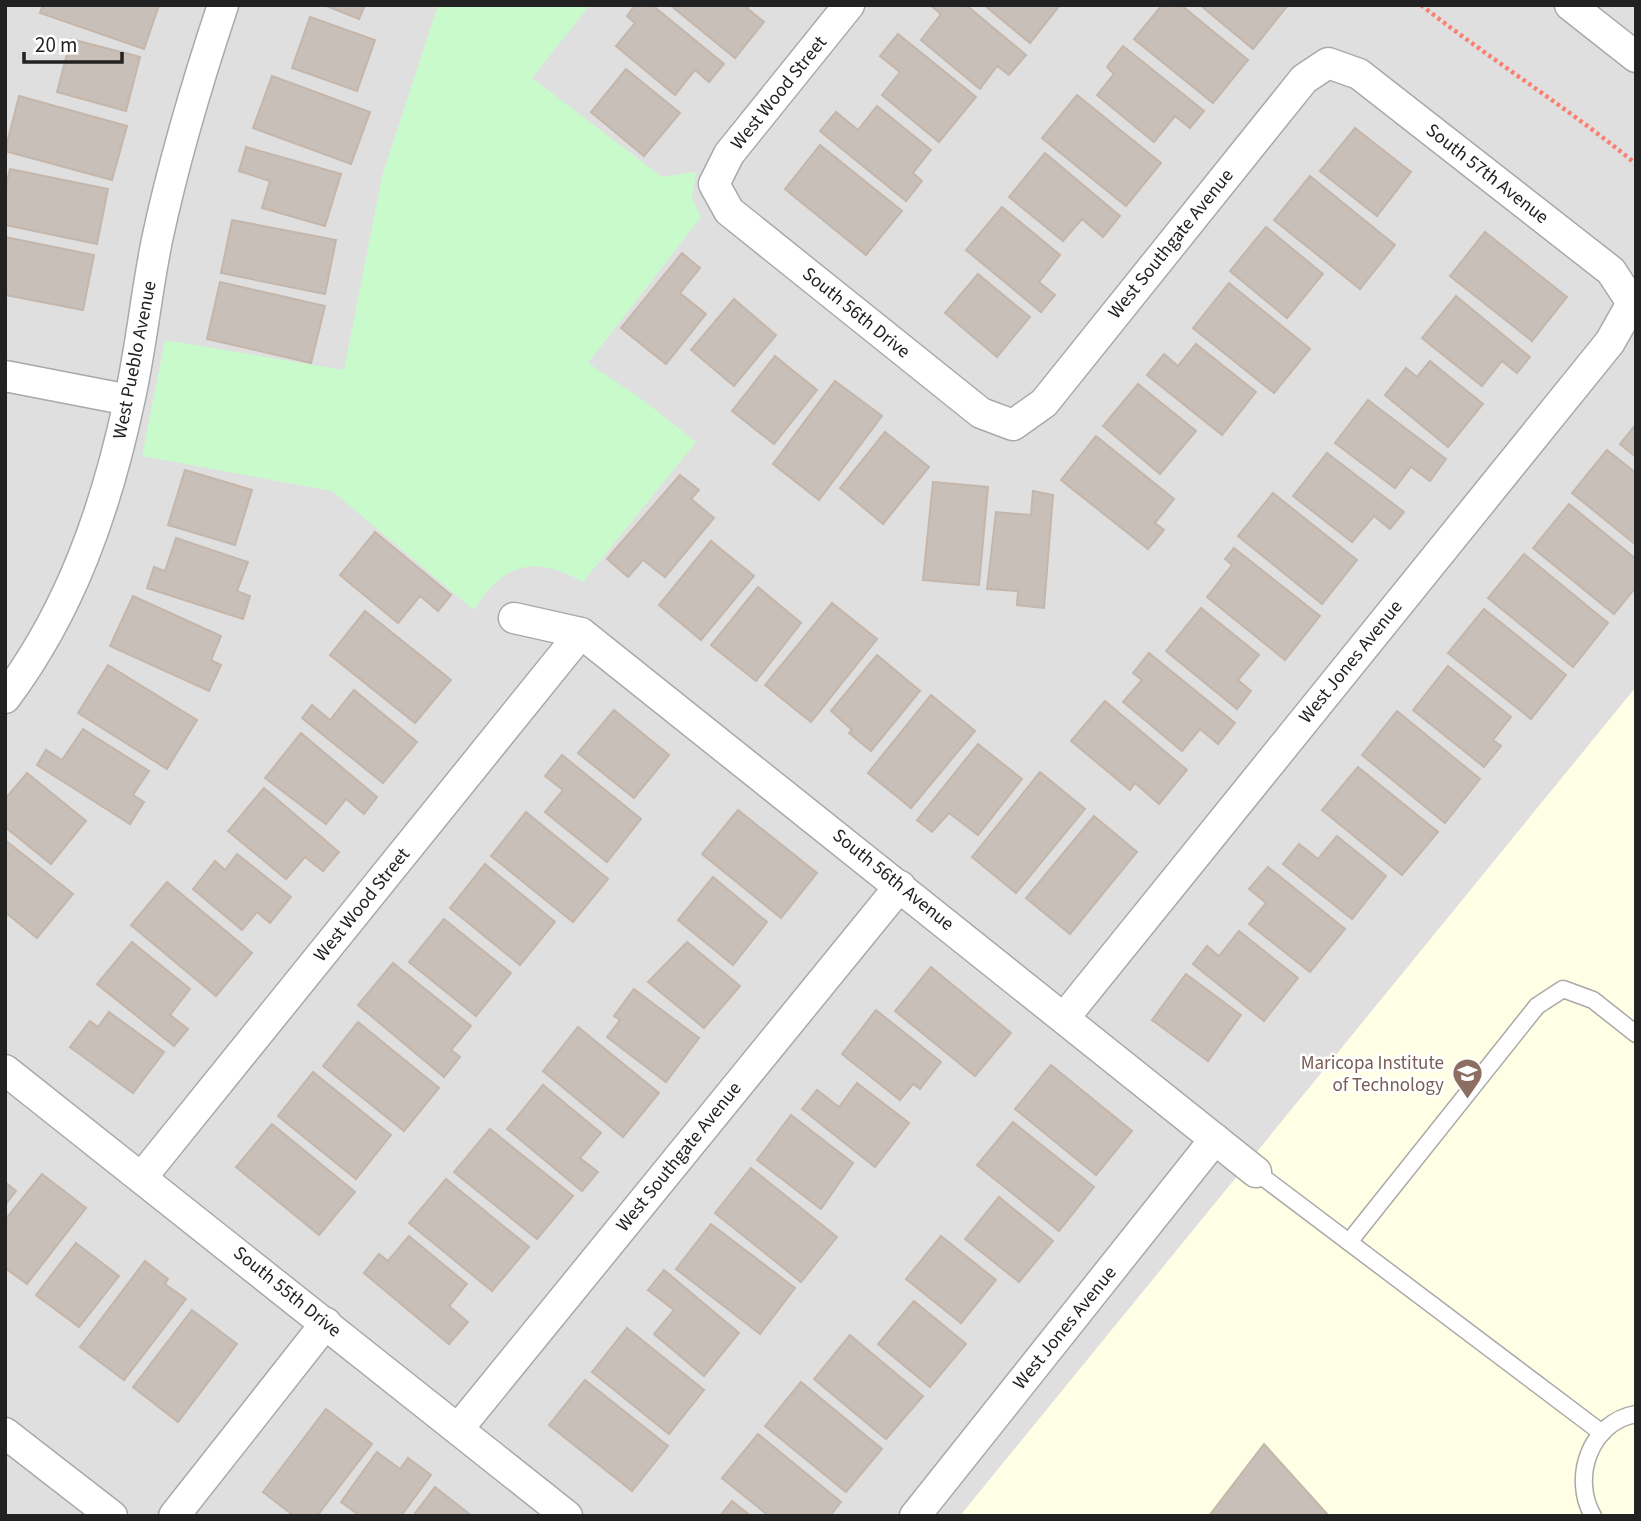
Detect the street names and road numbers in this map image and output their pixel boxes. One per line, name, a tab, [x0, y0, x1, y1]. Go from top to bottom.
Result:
street label: West Wood Street	[725, 30, 834, 156]
street label: South 57th Avenue	[1420, 117, 1554, 231]
street label: West Southgate Avenue	[1102, 163, 1240, 325]
street label: South 56th Drive	[796, 261, 916, 365]
street label: West Pueblo Avenue	[106, 279, 164, 441]
street label: West Jones Avenue	[1293, 595, 1409, 729]
street label: South 56th Avenue	[826, 823, 960, 937]
street label: West Wood Street	[308, 842, 417, 968]
street label: West Southgate Avenue	[610, 1076, 748, 1238]
street label: South 55th Drive	[227, 1240, 347, 1344]
street label: West Jones Avenue	[1007, 1261, 1123, 1395]

